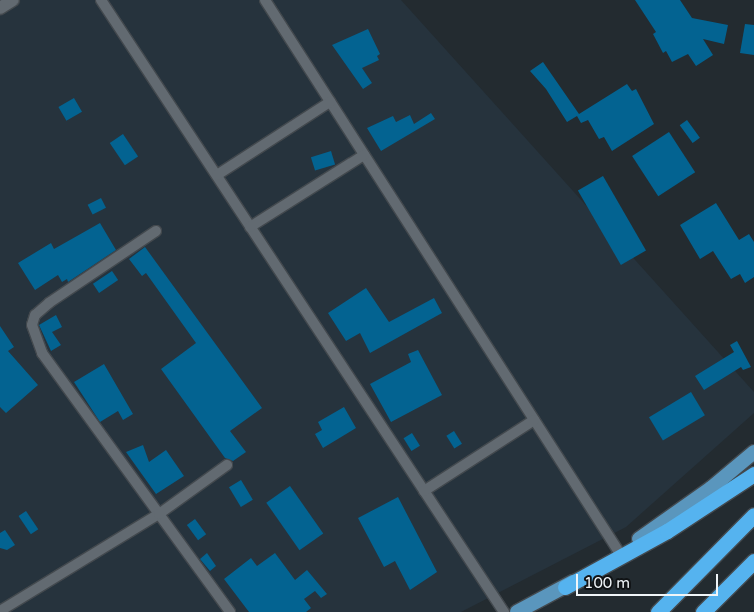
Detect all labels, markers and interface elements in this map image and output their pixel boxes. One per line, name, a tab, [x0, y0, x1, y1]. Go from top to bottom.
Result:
scale bar	[579, 564, 722, 596]
text: 100 m	[584, 574, 630, 592]

